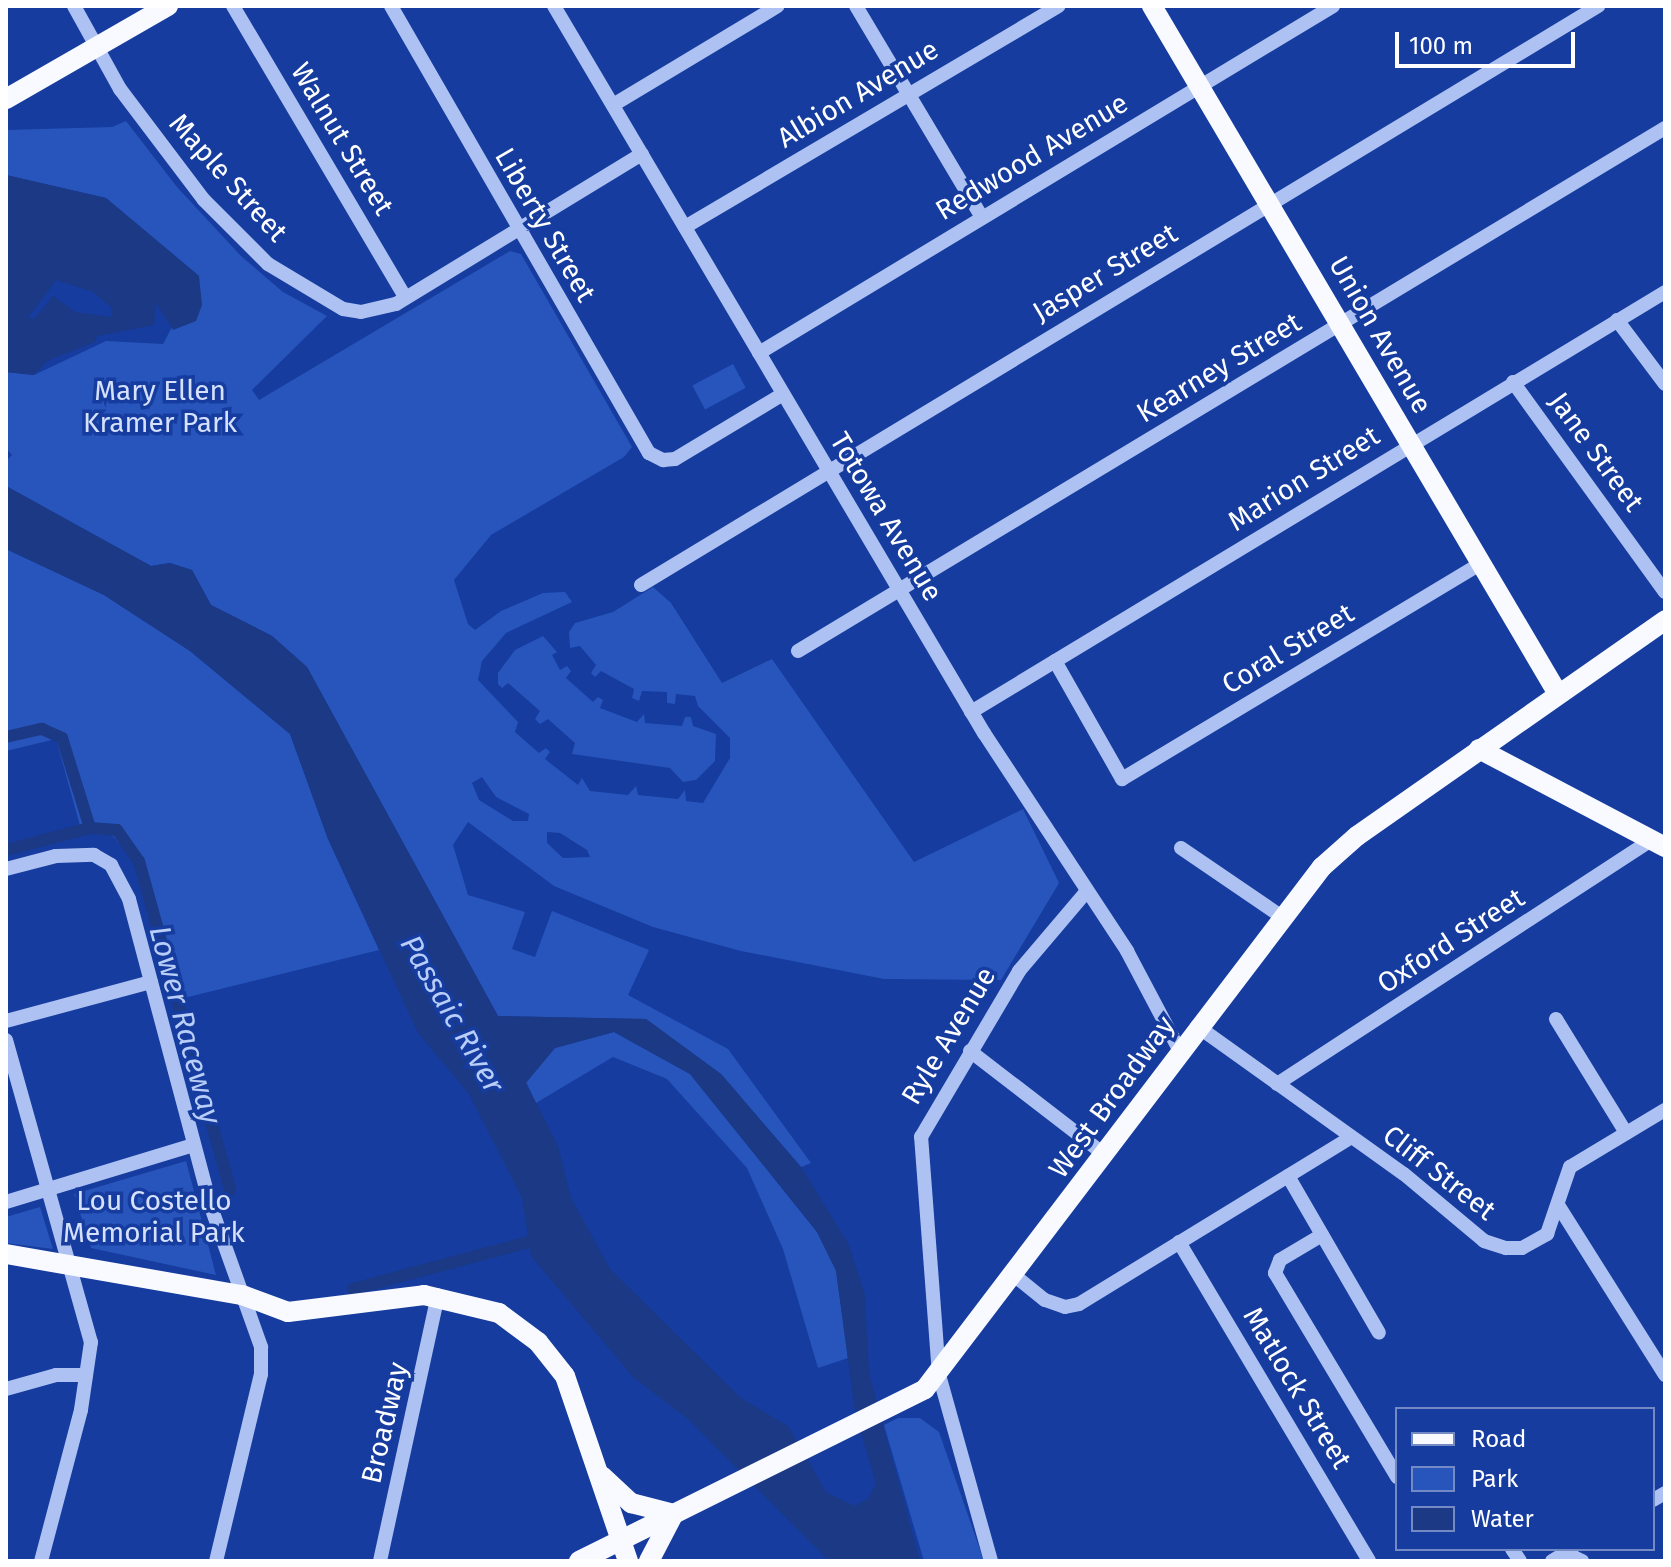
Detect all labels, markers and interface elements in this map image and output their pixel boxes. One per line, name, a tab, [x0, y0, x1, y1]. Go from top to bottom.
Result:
scale bar	[1399, 16, 1579, 66]
text: 100 m	[1409, 32, 1473, 60]
street label: Albion Avenue	[771, 33, 945, 155]
street label: Walnut Street	[283, 57, 401, 221]
street label: Redwood Avenue	[930, 86, 1134, 228]
street label: Maple Street	[162, 107, 294, 249]
street label: Liberty Street	[488, 142, 602, 308]
street label: Jasper Street	[1027, 217, 1183, 329]
street label: Union Avenue	[1321, 250, 1439, 420]
street label: Kearney Street	[1131, 306, 1307, 430]
park label: Mary Ellen Kramer Park	[83, 374, 237, 440]
street label: Jane Street	[1542, 386, 1650, 518]
street label: Marion Street	[1222, 419, 1386, 539]
street label: Totowa Avenue	[823, 427, 949, 607]
street label: Coral Street	[1216, 597, 1360, 701]
street label: Oxford Street	[1371, 881, 1531, 1001]
water label: Lower Raceway	[141, 922, 229, 1128]
water label: Passaic River	[392, 929, 512, 1099]
street label: Ryle Avenue	[895, 961, 1003, 1111]
street label: West Broadway	[1042, 1009, 1182, 1185]
street label: Cliff Street	[1376, 1119, 1502, 1227]
park label: Lou Costello Memorial Park	[63, 1184, 245, 1250]
street label: Matlock Street	[1236, 1301, 1358, 1475]
street label: Broadway	[355, 1359, 415, 1487]
legend	[1395, 1407, 1655, 1551]
text: Road	[1471, 1425, 1526, 1453]
text: Park	[1471, 1465, 1518, 1493]
text: Water	[1471, 1505, 1534, 1533]

